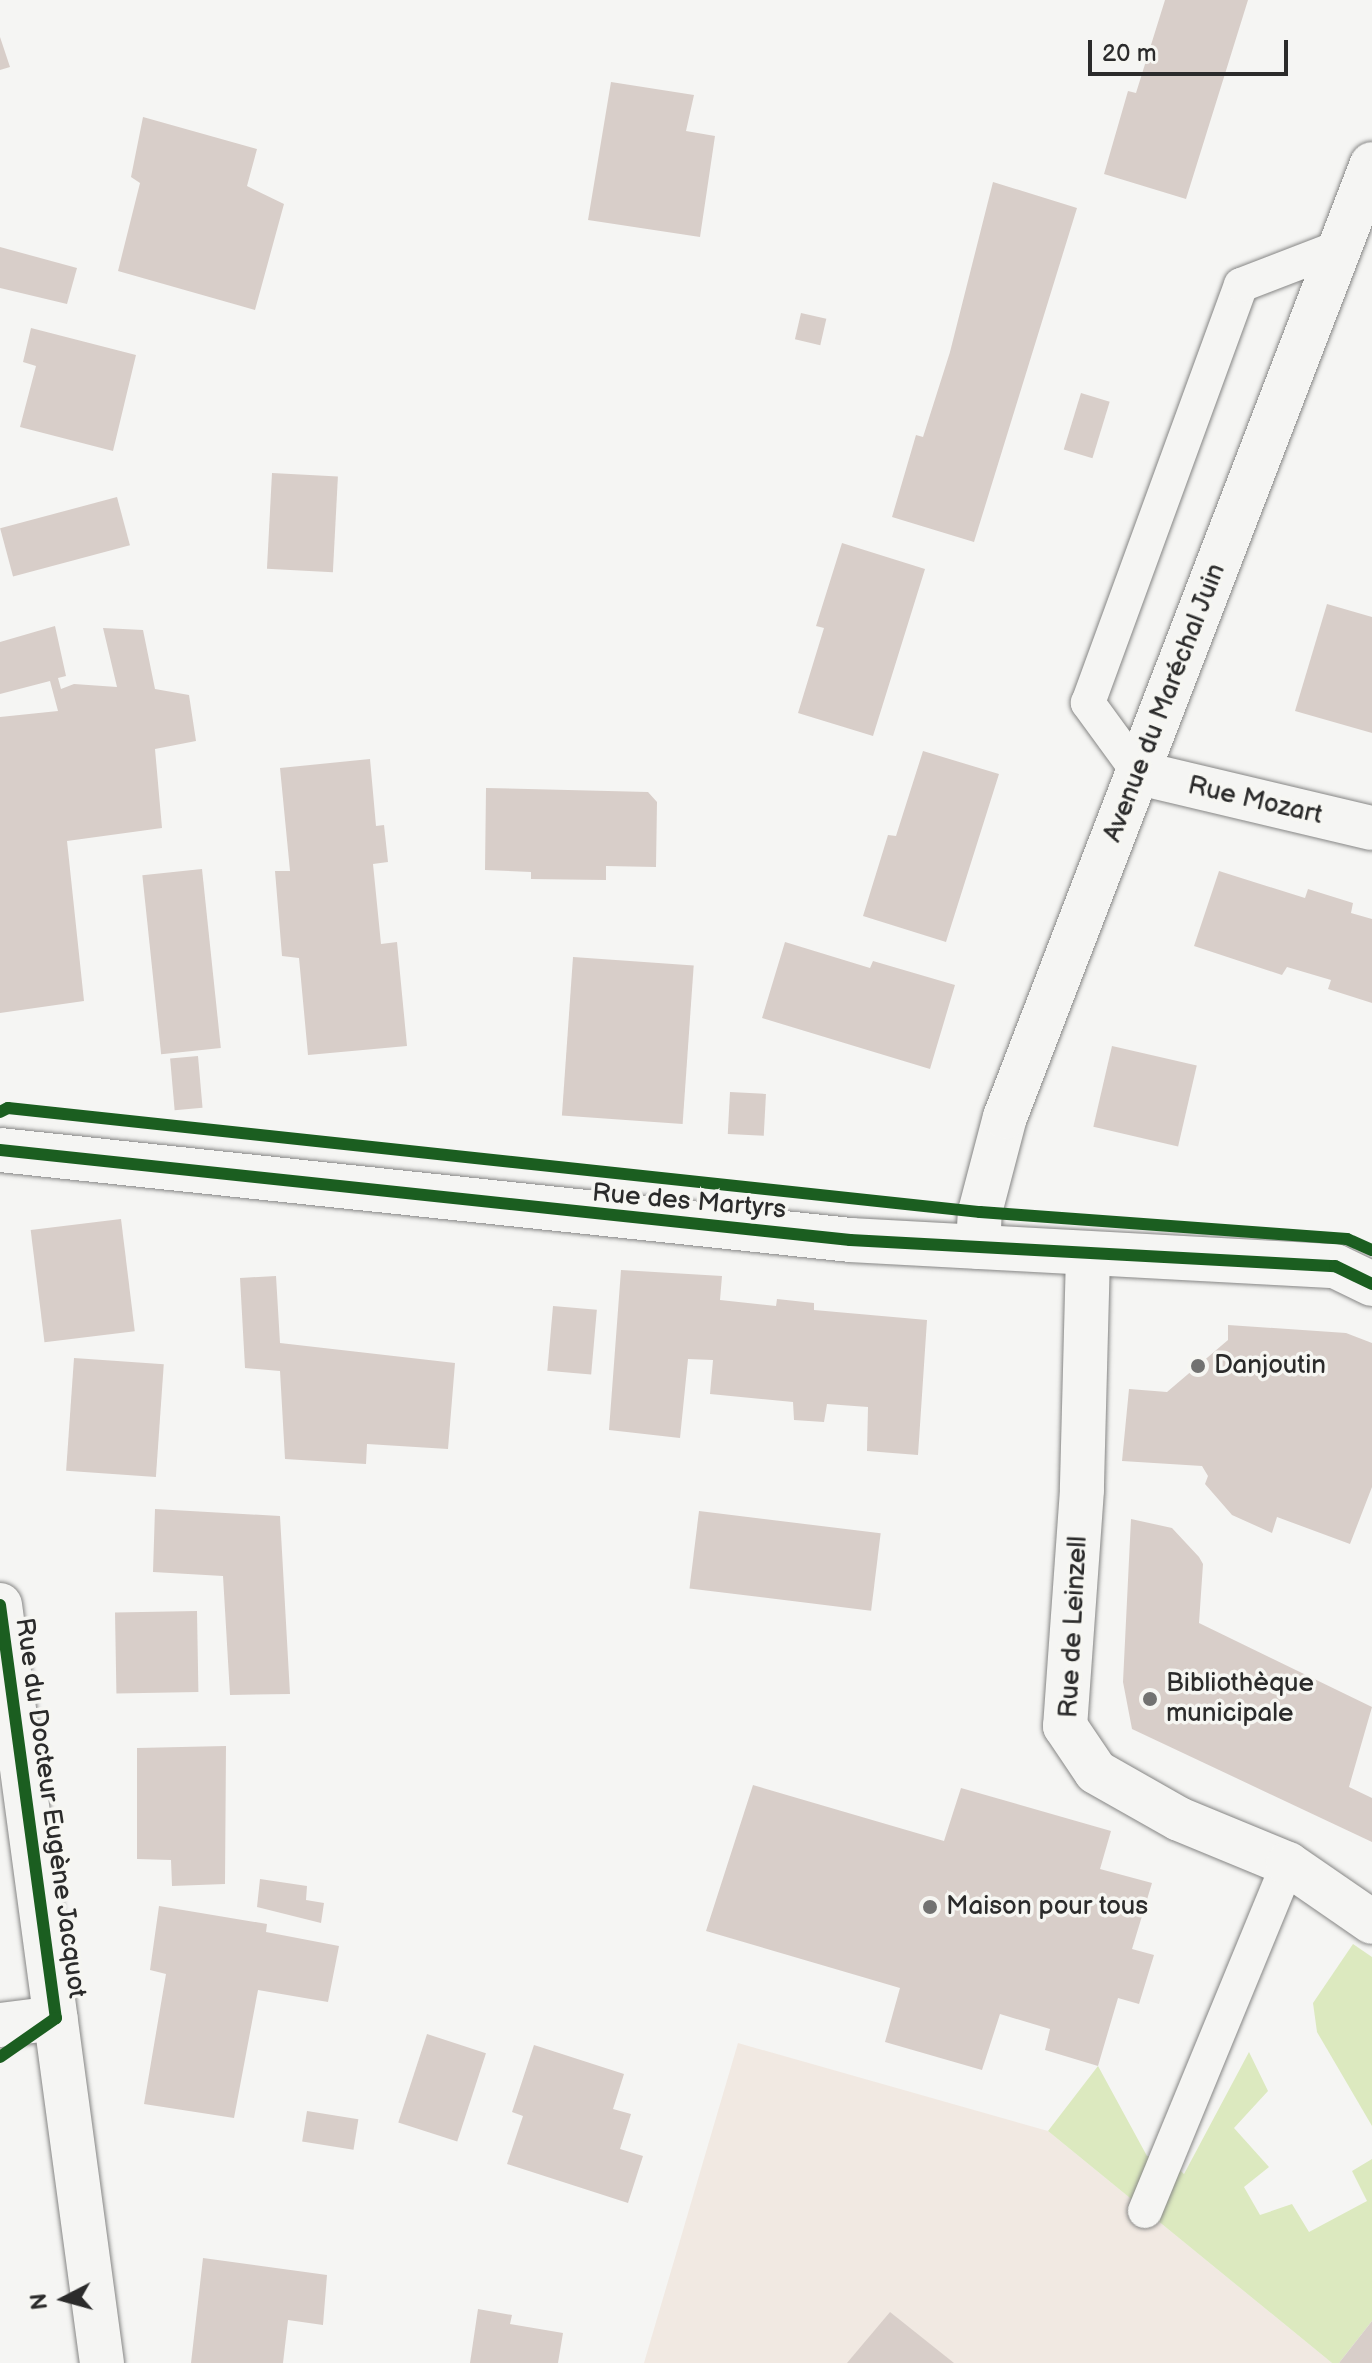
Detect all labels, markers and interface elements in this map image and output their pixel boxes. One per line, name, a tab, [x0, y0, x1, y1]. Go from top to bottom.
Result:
scale bar	[1092, 24, 1292, 74]
text: 20 m	[1102, 39, 1157, 68]
street label: Avenue du Maréchal Juin	[1097, 559, 1233, 847]
street label: Rue Mozart	[1185, 770, 1325, 832]
street label: Rue des Martyrs	[591, 1178, 787, 1226]
place label: Danjoutin	[1214, 1350, 1326, 1382]
marker: Danjoutin	[1189, 1357, 1207, 1375]
street label: Rue de Leinzell	[1054, 1535, 1094, 1719]
street label: Rue du Docteur Eugène Jacquot	[8, 1615, 92, 2001]
place label: Bibliothèque municipale	[1166, 1668, 1314, 1730]
marker: Bibliothèque municipale	[1141, 1690, 1159, 1708]
place label: Maison pour tous	[946, 1891, 1148, 1923]
marker: Maison pour tous	[921, 1898, 939, 1916]
north arrow	[24, 2259, 104, 2339]
text: N	[25, 2292, 54, 2311]

